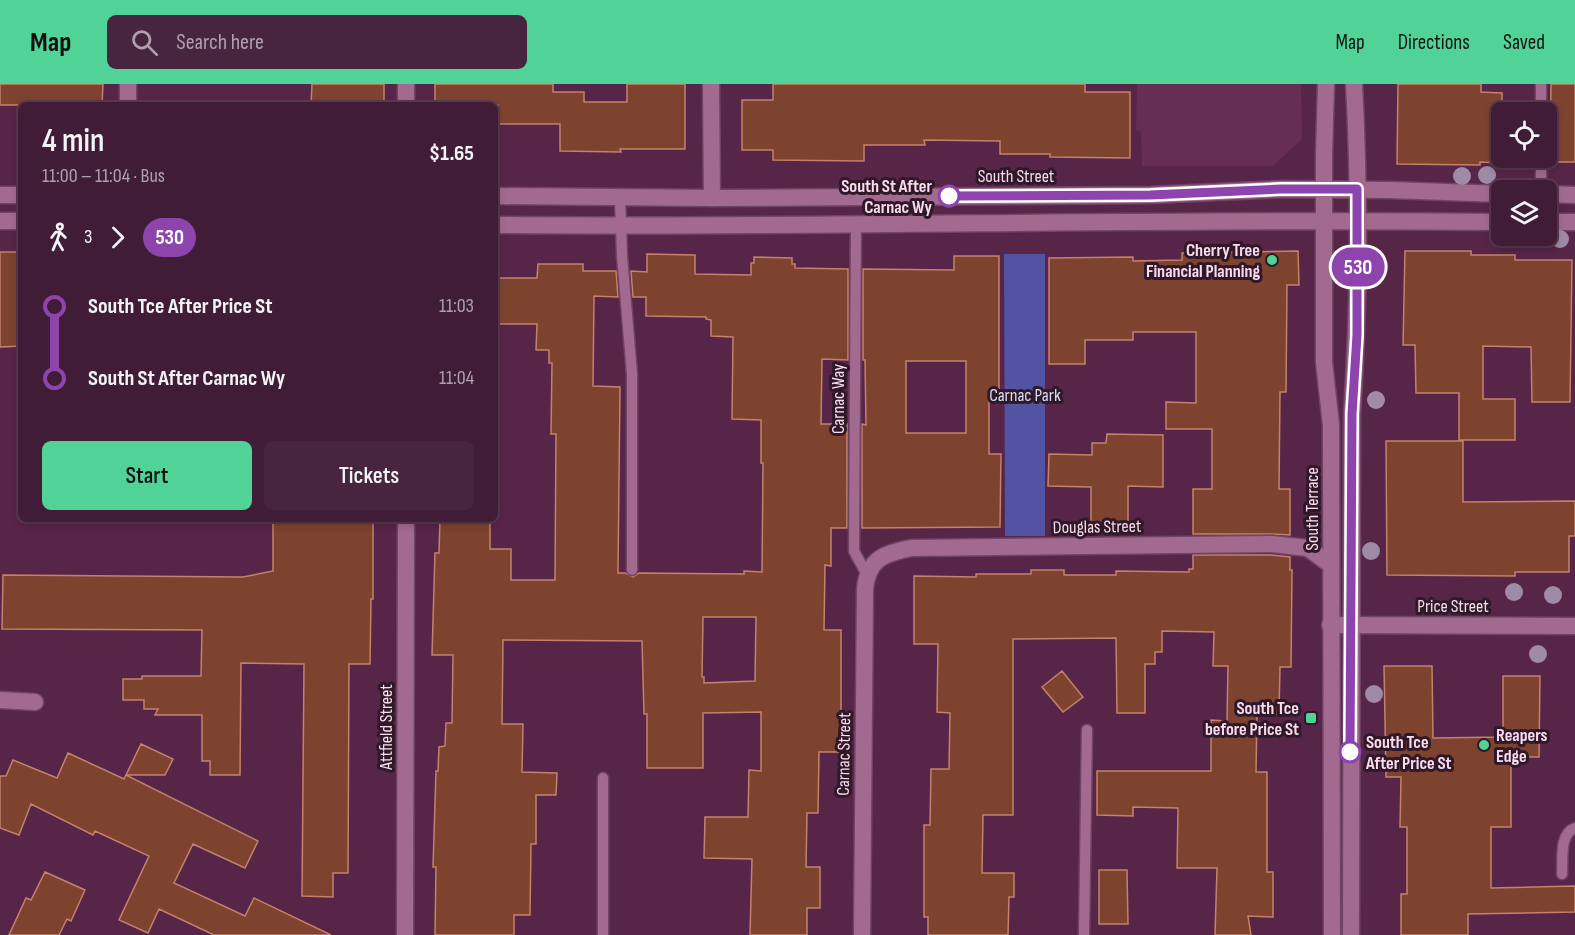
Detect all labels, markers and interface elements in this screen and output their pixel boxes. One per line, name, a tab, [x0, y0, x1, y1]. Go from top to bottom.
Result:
search box	[107, 15, 527, 69]
text: Map	[30, 26, 71, 59]
icon: search	[128, 26, 161, 59]
text: Search here	[176, 29, 264, 56]
text: Map	[1335, 30, 1365, 55]
text: Directions	[1398, 30, 1470, 55]
text: Saved	[1503, 30, 1545, 55]
map controls	[1491, 102, 1557, 246]
button: locate	[1491, 102, 1557, 168]
text: 4 min	[42, 121, 104, 161]
text: $1.65	[429, 140, 474, 167]
text: 11:00 – 11:04 · Bus	[42, 164, 165, 188]
street label: South Street	[978, 166, 1055, 187]
place label: South St After Carnac Wy	[841, 176, 933, 218]
button: layers	[1491, 180, 1557, 246]
marker: South St After Carnac Wy	[938, 185, 960, 207]
icon: walk	[42, 221, 75, 254]
icon: forward	[101, 221, 134, 254]
text: 3	[84, 225, 92, 249]
text: 530	[155, 225, 184, 250]
place label: Cherry Tree Financial Planning	[1146, 240, 1260, 282]
line badge: 530	[1324, 248, 1392, 286]
marker: Cherry Tree Financial Planning	[1265, 253, 1279, 267]
text: 530	[1344, 255, 1372, 280]
text: South Tce After Price St	[88, 293, 272, 320]
text: 11:03	[439, 294, 474, 318]
street label: Carnac Way	[828, 364, 849, 434]
text: South St After Carnac Wy	[88, 365, 285, 392]
text: 11:04	[439, 366, 474, 390]
park label: Carnac Park	[989, 385, 1061, 406]
button: Start	[42, 441, 252, 510]
button: Tickets	[264, 441, 474, 510]
street label: South Terrace	[1302, 467, 1323, 551]
street label: Douglas Street	[1053, 516, 1142, 538]
street label: Price Street	[1417, 596, 1489, 617]
street label: Attfield Street	[376, 684, 397, 771]
place label: South Tce before Price St	[1205, 698, 1299, 740]
marker: South Tce before Price St	[1304, 711, 1318, 725]
street label: Carnac Street	[833, 712, 855, 796]
place label: Reapers Edge	[1496, 725, 1548, 767]
place label: South Tce After Price St	[1365, 732, 1452, 774]
marker: Reapers Edge	[1477, 738, 1491, 752]
marker: South Tce After Price St	[1339, 741, 1361, 763]

